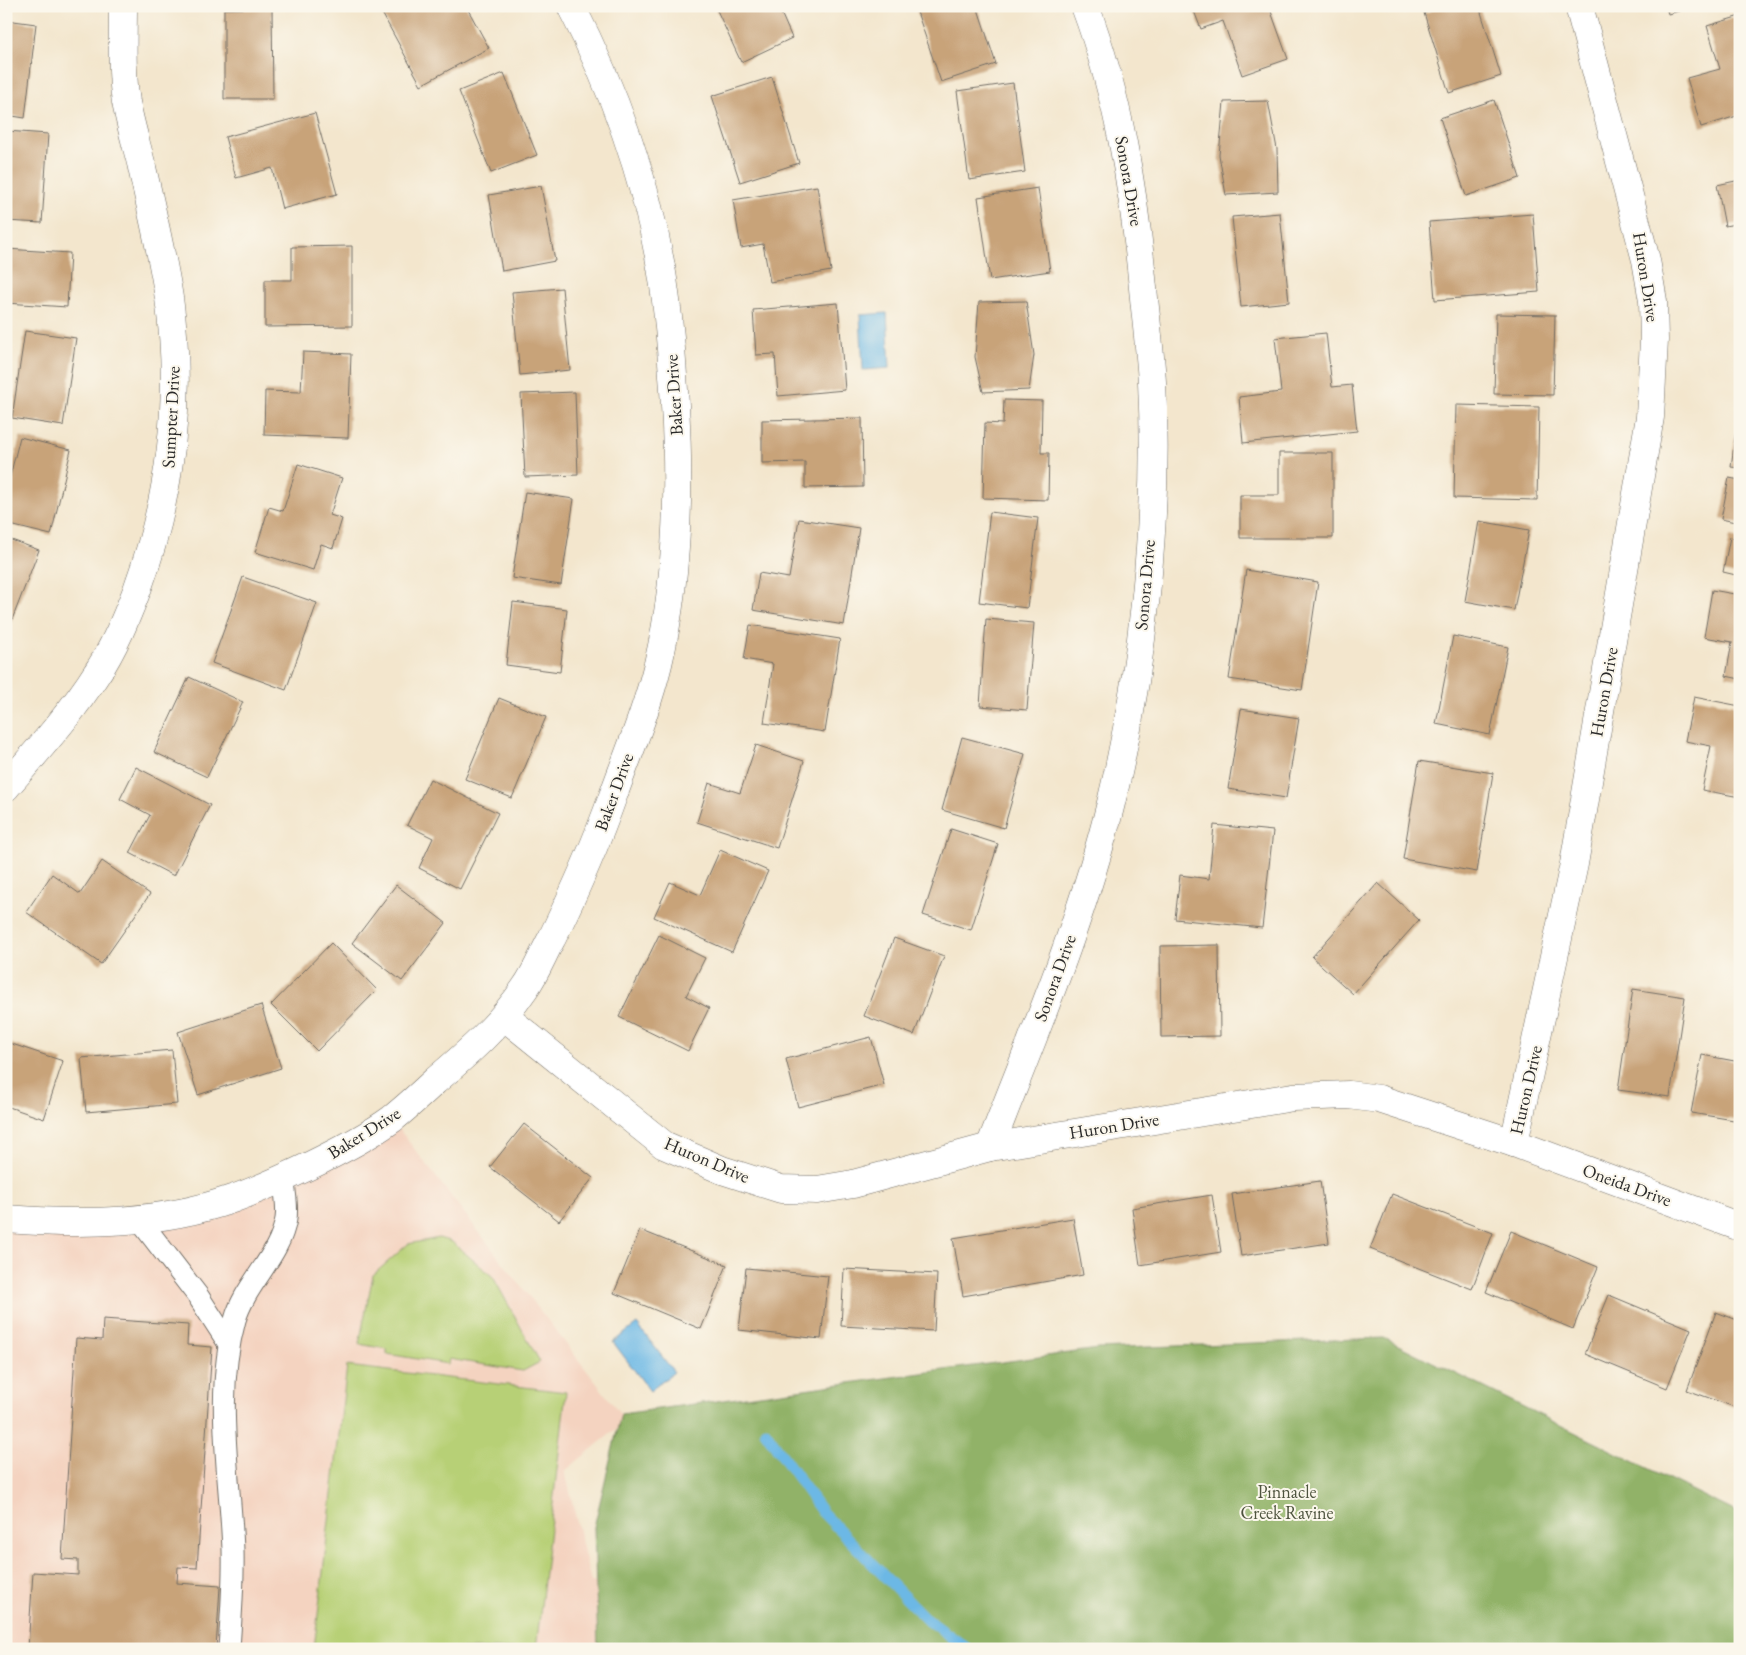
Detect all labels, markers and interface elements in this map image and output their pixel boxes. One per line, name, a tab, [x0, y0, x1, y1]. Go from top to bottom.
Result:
street label: Sonora Drive	[1110, 134, 1149, 228]
street label: Huron Drive	[1628, 230, 1665, 323]
street label: Baker Drive	[659, 354, 688, 436]
street label: Sumpter Drive	[156, 365, 185, 468]
street label: Sonora Drive	[1129, 539, 1160, 631]
street label: Huron Drive	[1584, 645, 1623, 738]
street label: Baker Drive	[589, 750, 638, 834]
street label: Sonora Drive	[1028, 931, 1081, 1024]
street label: Huron Drive	[1504, 1043, 1547, 1137]
street label: Baker Drive	[323, 1101, 404, 1164]
street label: Huron Drive	[1067, 1107, 1160, 1144]
street label: Huron Drive	[661, 1131, 753, 1188]
street label: Oneida Drive	[1580, 1158, 1675, 1211]
park label: Pinnacle Creek Ravine	[1240, 1480, 1334, 1524]

